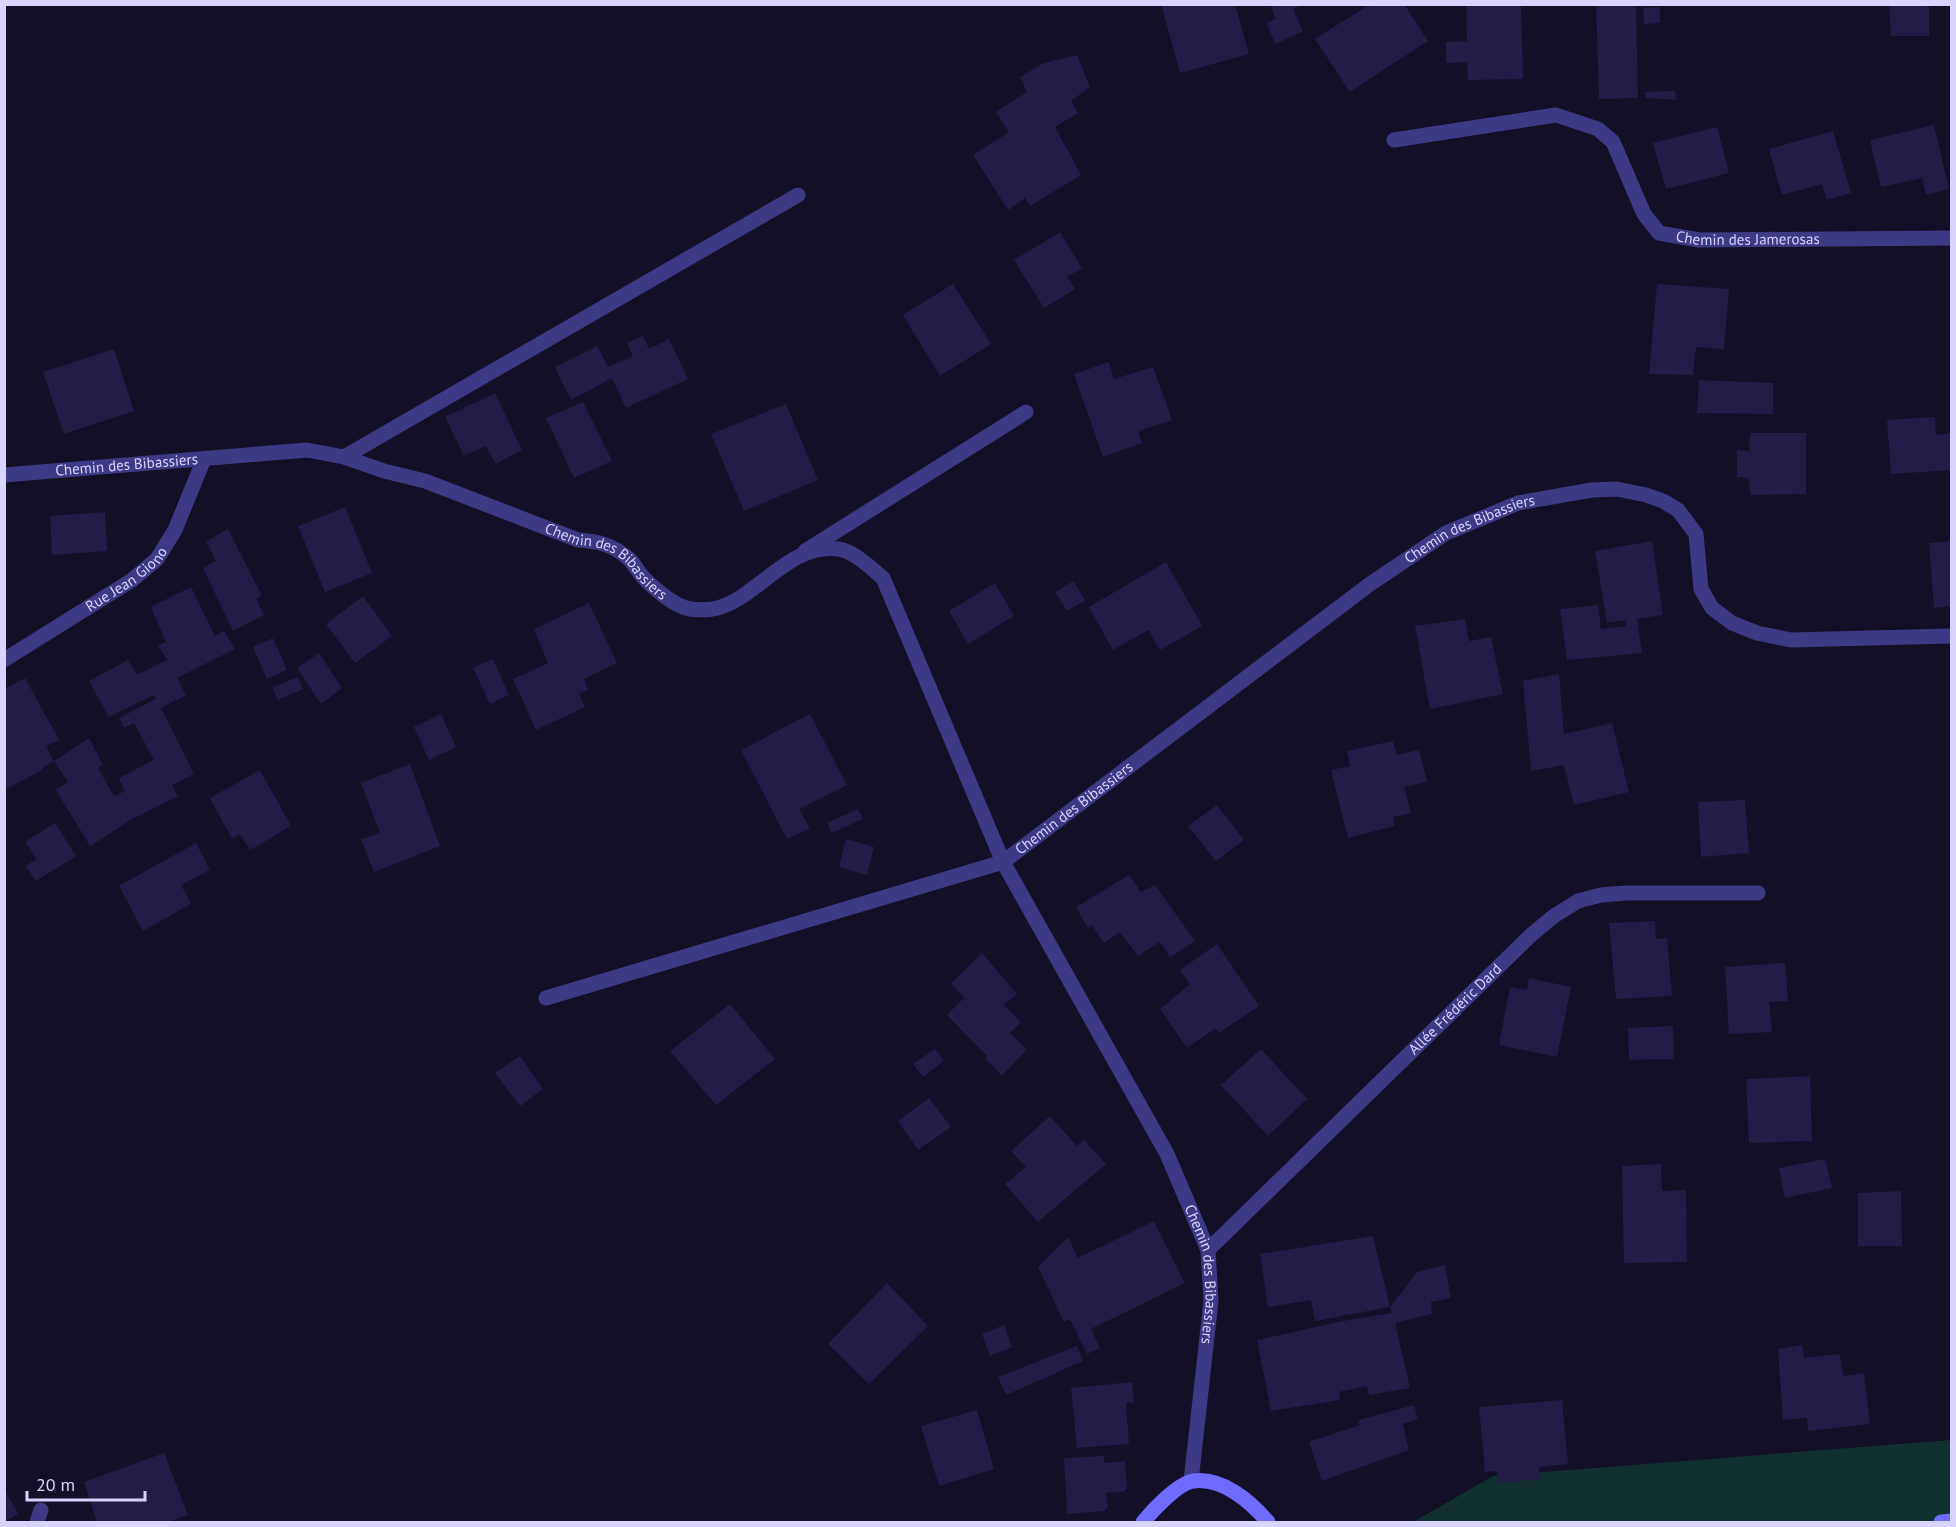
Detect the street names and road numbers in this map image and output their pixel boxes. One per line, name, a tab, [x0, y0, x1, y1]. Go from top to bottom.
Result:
street label: Chemin des Jamerosas	[1675, 226, 1820, 249]
street label: Chemin des Bibassiers	[54, 449, 199, 480]
street label: Chemin des Bibassiers	[1400, 490, 1536, 567]
street label: Chemin des Bibassiers	[542, 518, 671, 604]
street label: Rue Jean Giono	[82, 543, 171, 616]
street label: Chemin des Bibassiers	[1011, 757, 1137, 859]
street label: Allée Frédéric Dard	[1404, 959, 1505, 1058]
street label: Chemin des Bibassiers	[1181, 1201, 1221, 1345]

